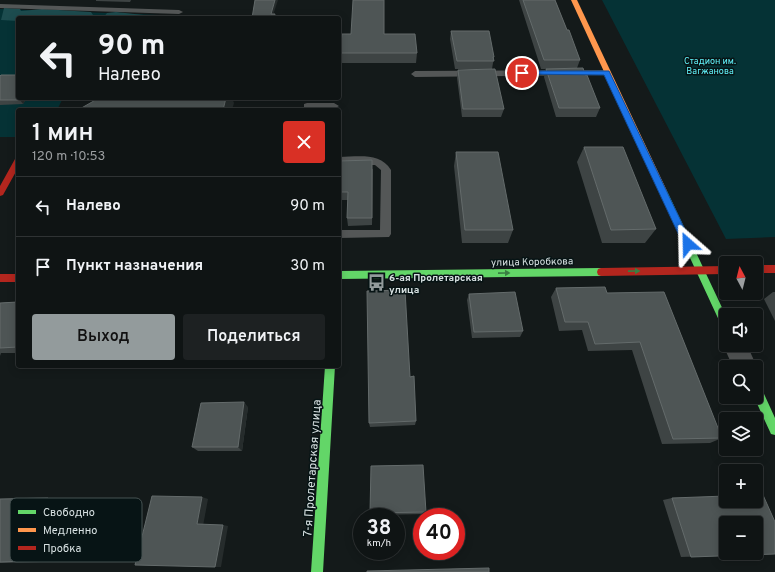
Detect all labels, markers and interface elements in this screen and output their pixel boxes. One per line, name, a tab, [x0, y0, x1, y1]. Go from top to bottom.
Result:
text: 90 m	[98, 29, 165, 65]
icon: left	[32, 32, 84, 84]
pin	[505, 56, 539, 90]
park label: Стадион им. Вагжанова	[684, 56, 736, 77]
icon: arrive	[511, 62, 533, 84]
text: Налево	[98, 64, 161, 87]
text: 1 мин	[32, 119, 93, 149]
button: close	[283, 121, 325, 163]
text: 120 m · 10:53	[32, 149, 105, 165]
icon: left	[32, 196, 54, 218]
text: Налево	[66, 197, 121, 216]
text: 90 m	[290, 197, 325, 216]
position arrow	[667, 223, 709, 265]
street label: улица Коробкова	[491, 255, 573, 270]
icon: arrive	[32, 256, 54, 278]
north arrow	[719, 256, 763, 300]
map controls	[719, 256, 763, 560]
text: Пункт назначения	[66, 257, 203, 276]
text: 30 m	[290, 257, 325, 276]
one-way arrow	[628, 268, 641, 274]
one-way arrow	[498, 270, 511, 276]
place label: 6-ая Пролетарская улица	[389, 272, 483, 297]
bus stop icon: 6-ая Пролетарская улица	[366, 273, 386, 293]
button: sound	[719, 308, 763, 352]
button: Выход	[32, 314, 175, 360]
button: Поделиться	[183, 314, 325, 360]
button: search	[719, 360, 763, 404]
street label: 7-я Пролетарская улица	[300, 399, 326, 537]
button: layers	[719, 412, 763, 456]
button: +	[719, 464, 763, 508]
legend	[10, 498, 142, 562]
text: Свободно	[43, 506, 95, 520]
speed limit sign: 40	[413, 508, 465, 560]
text: 38	[367, 516, 391, 542]
button: −	[719, 516, 763, 560]
text: Медленно	[43, 524, 97, 538]
text: km/h	[367, 537, 391, 550]
text: Пробка	[43, 542, 82, 556]

